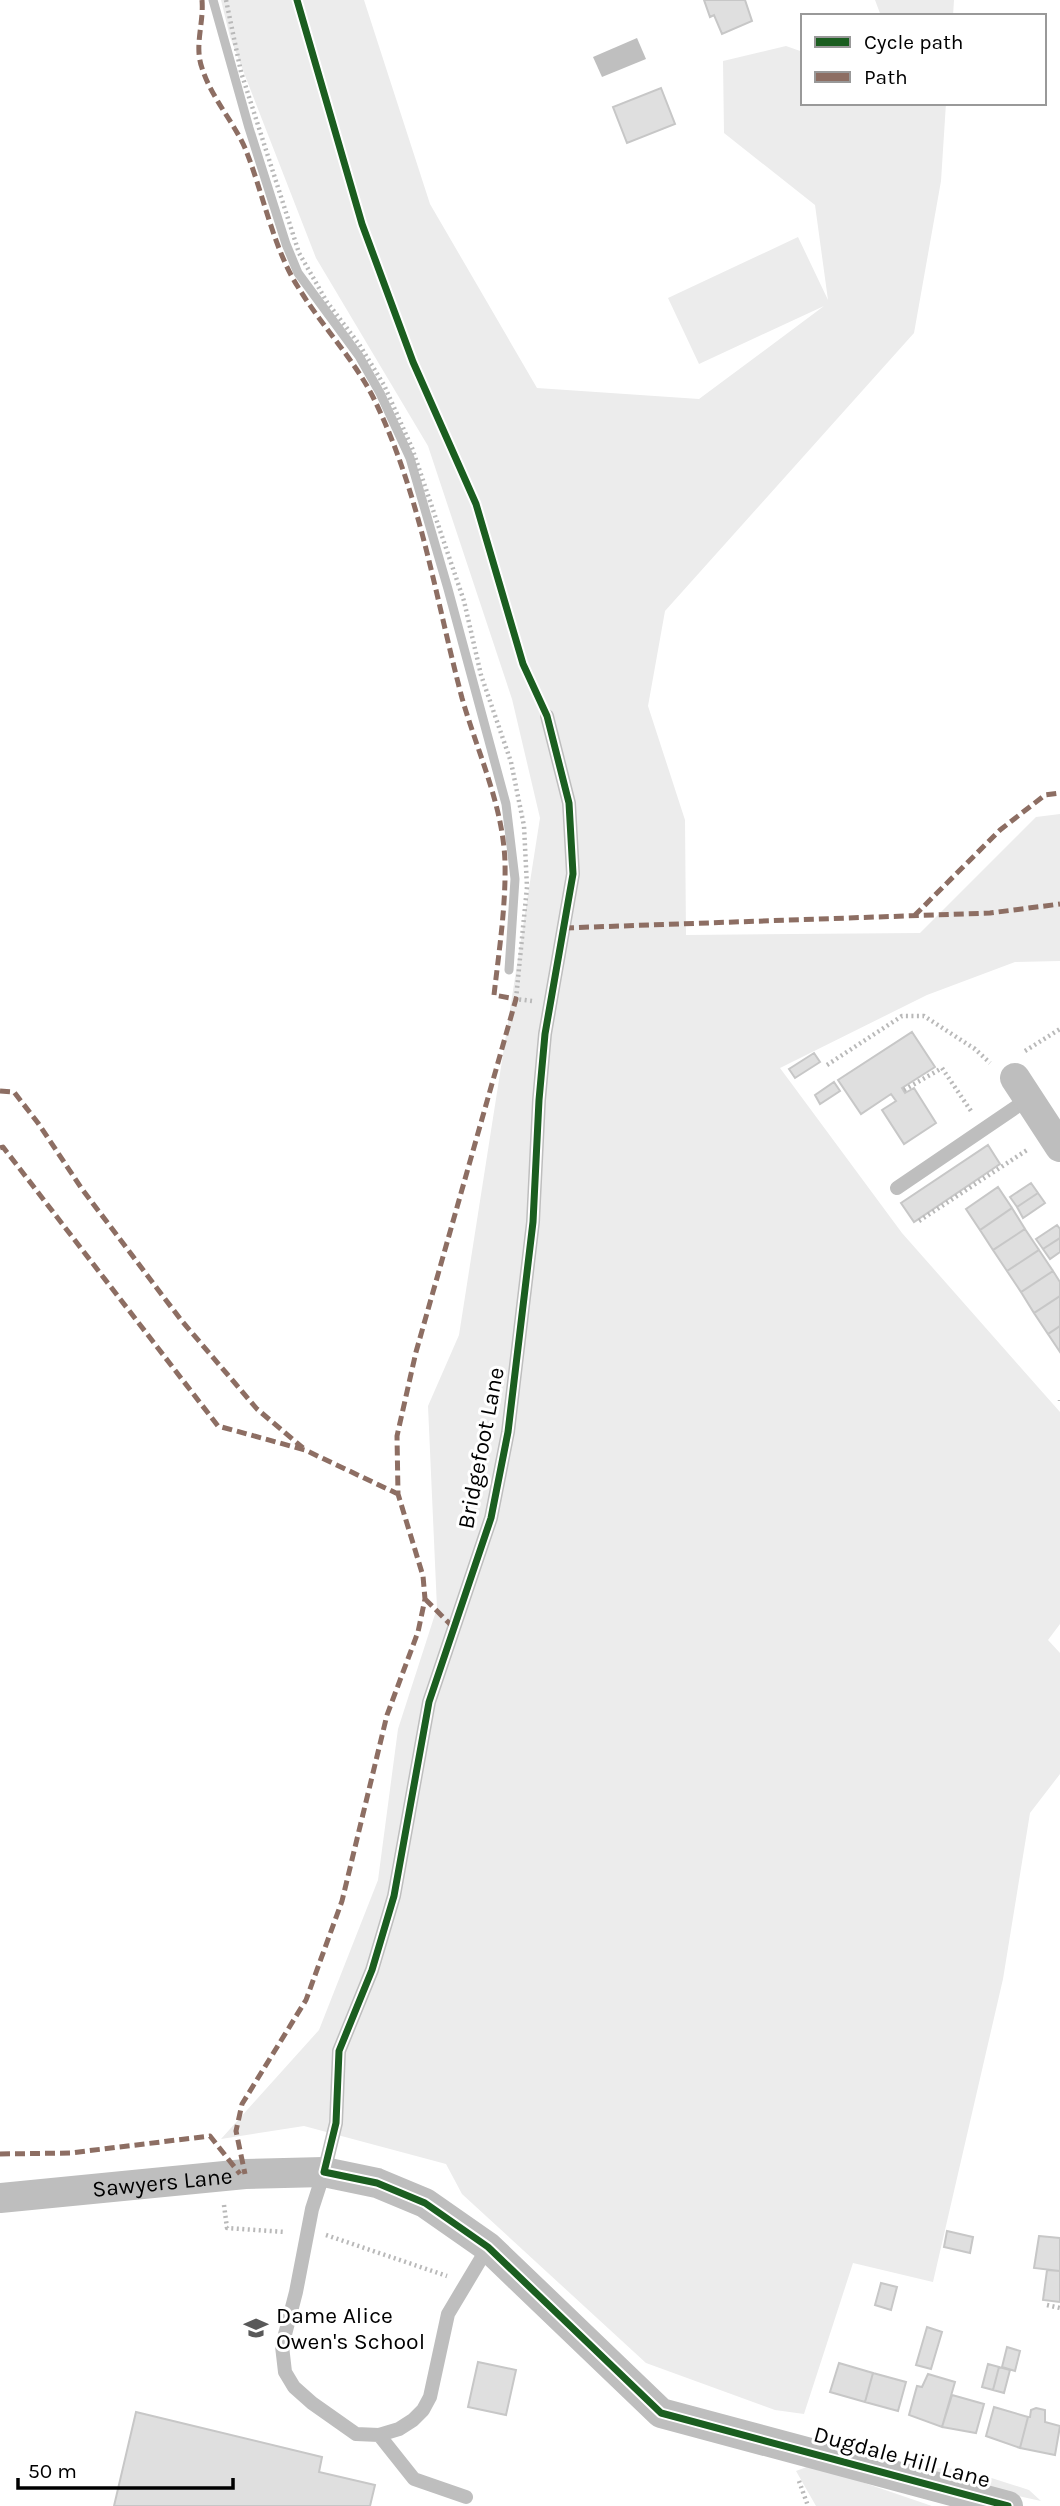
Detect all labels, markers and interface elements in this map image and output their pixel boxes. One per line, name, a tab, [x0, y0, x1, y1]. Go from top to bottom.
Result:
legend	[801, 14, 1046, 105]
text: Cycle path	[864, 30, 964, 54]
text: Path	[864, 65, 908, 89]
street label: Bridgefoot Lane	[452, 1365, 510, 1531]
street label: Sawyers Lane	[91, 2162, 234, 2202]
place label: Dame Alice Owen's School	[276, 2302, 425, 2355]
school or university icon: Dame Alice Owen's School	[242, 2314, 270, 2342]
street label: Dugdale Hill Lane	[811, 2420, 993, 2494]
scale bar	[18, 2446, 233, 2490]
text: 50 m	[28, 2459, 77, 2483]

